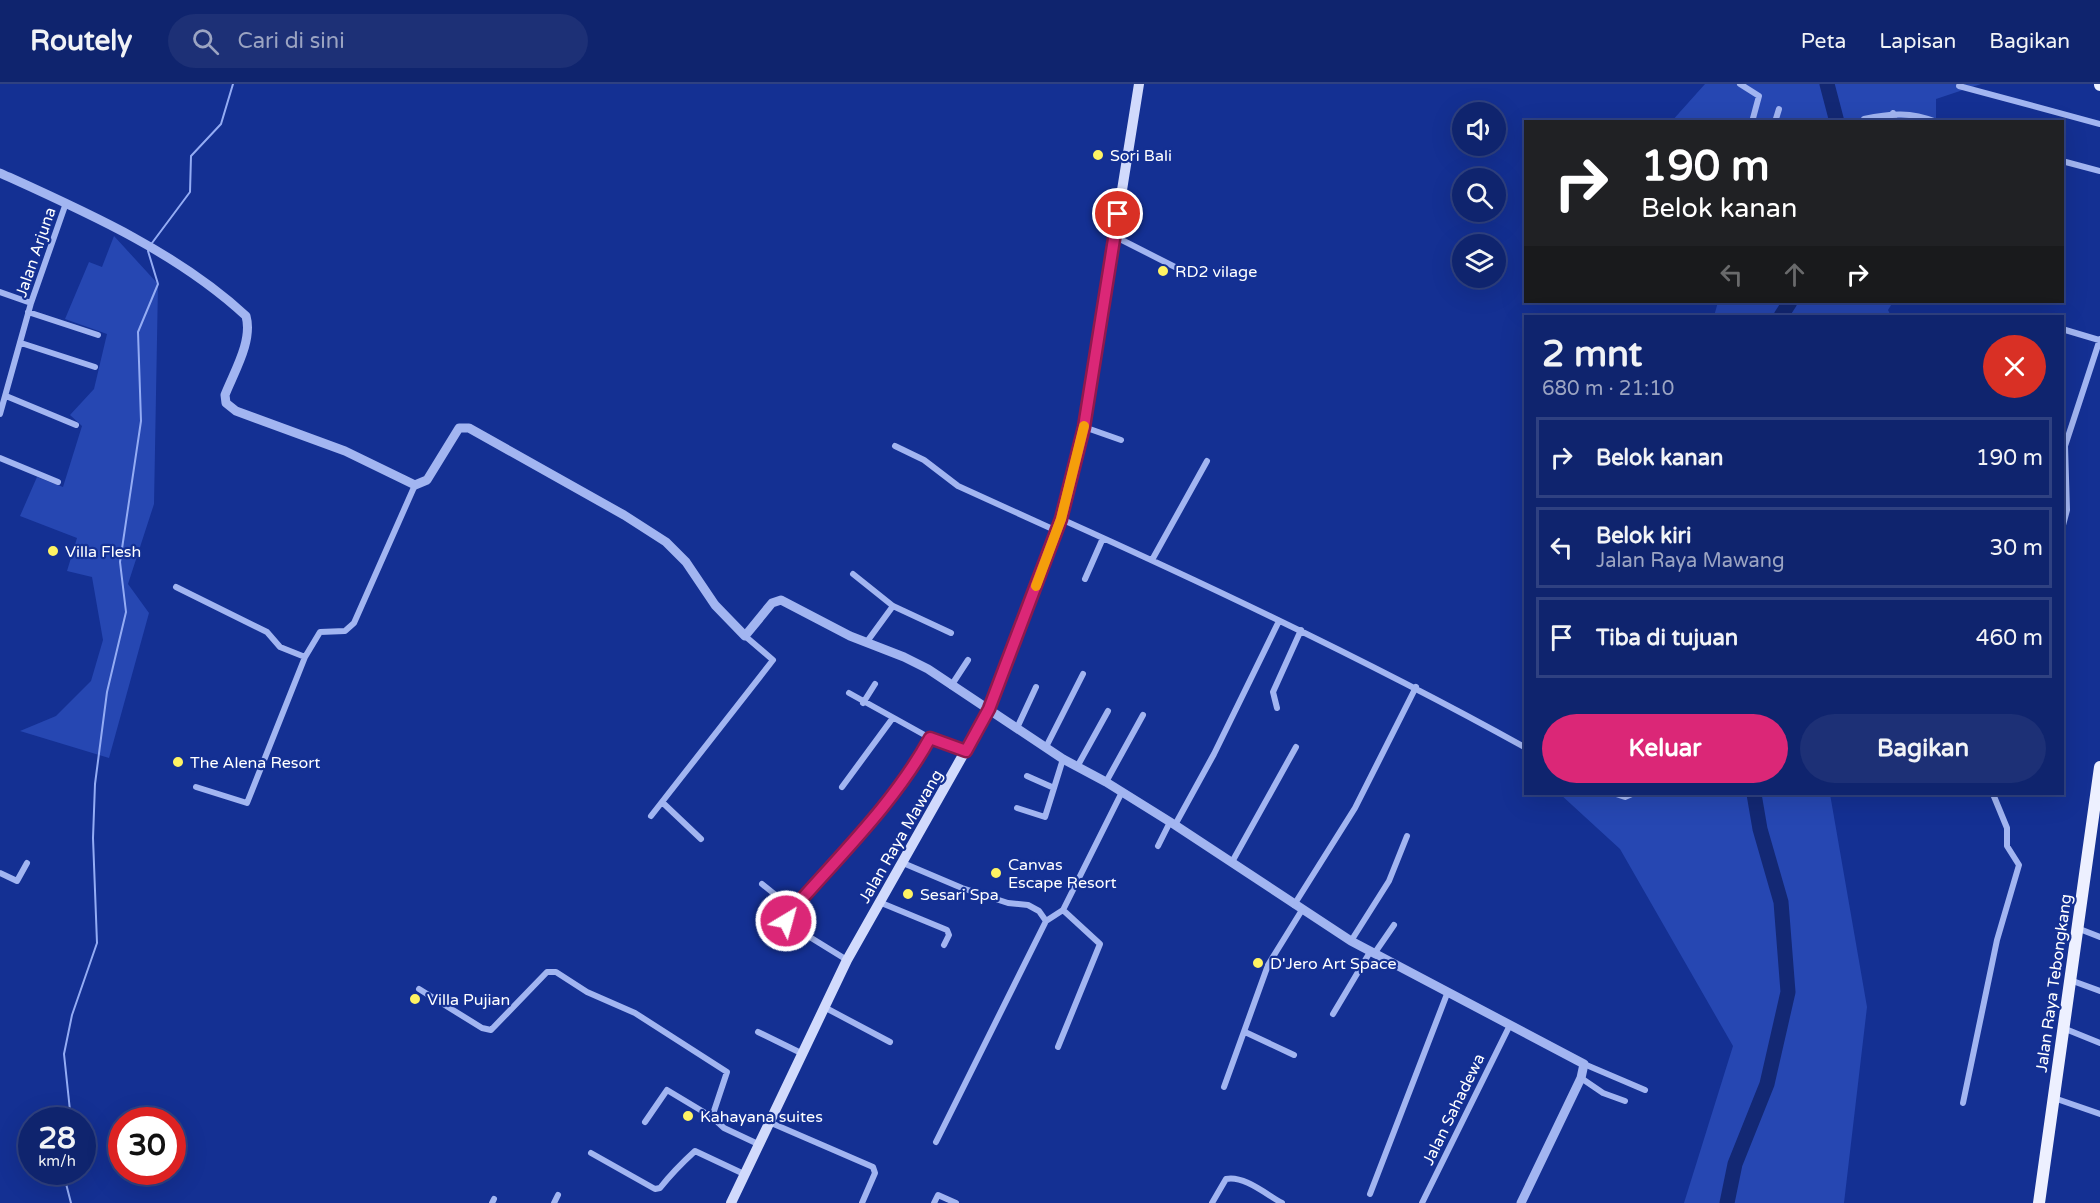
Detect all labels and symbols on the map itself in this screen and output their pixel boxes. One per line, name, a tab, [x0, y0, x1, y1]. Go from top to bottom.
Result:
place label: Sori Bali	[1110, 146, 1172, 166]
marker: Sori Bali	[1091, 148, 1105, 162]
pin	[1092, 188, 1143, 239]
street label: Jalan Arjuna	[11, 205, 61, 300]
place label: RD2 vilage	[1175, 262, 1257, 282]
marker: RD2 vilage	[1156, 264, 1170, 278]
place label: Villa Flesh	[65, 542, 141, 562]
marker: Villa Flesh	[46, 544, 60, 558]
place label: The Alena Resort	[190, 753, 320, 773]
marker: The Alena Resort	[171, 755, 185, 769]
street label: Jalan Raya Mawang	[854, 766, 947, 907]
place label: Canvas Escape Resort	[1008, 855, 1117, 893]
marker: Canvas Escape Resort	[989, 866, 1003, 880]
place label: Sesari Spa	[920, 885, 999, 905]
marker: Sesari Spa	[901, 887, 915, 901]
position arrow	[754, 889, 818, 953]
street label: Jalan Raya Tebongkang	[2032, 893, 2076, 1074]
place label: D'Jero Art Space	[1270, 954, 1396, 974]
marker: D'Jero Art Space	[1251, 956, 1265, 970]
place label: Villa Pujian	[427, 990, 510, 1010]
marker: Villa Pujian	[408, 992, 422, 1006]
street label: Jalan Sahadewa	[1418, 1050, 1490, 1168]
speed limit sign: 30	[108, 1107, 186, 1185]
place label: Kahayana suites	[700, 1107, 823, 1127]
marker: Kahayana suites	[681, 1109, 695, 1123]

